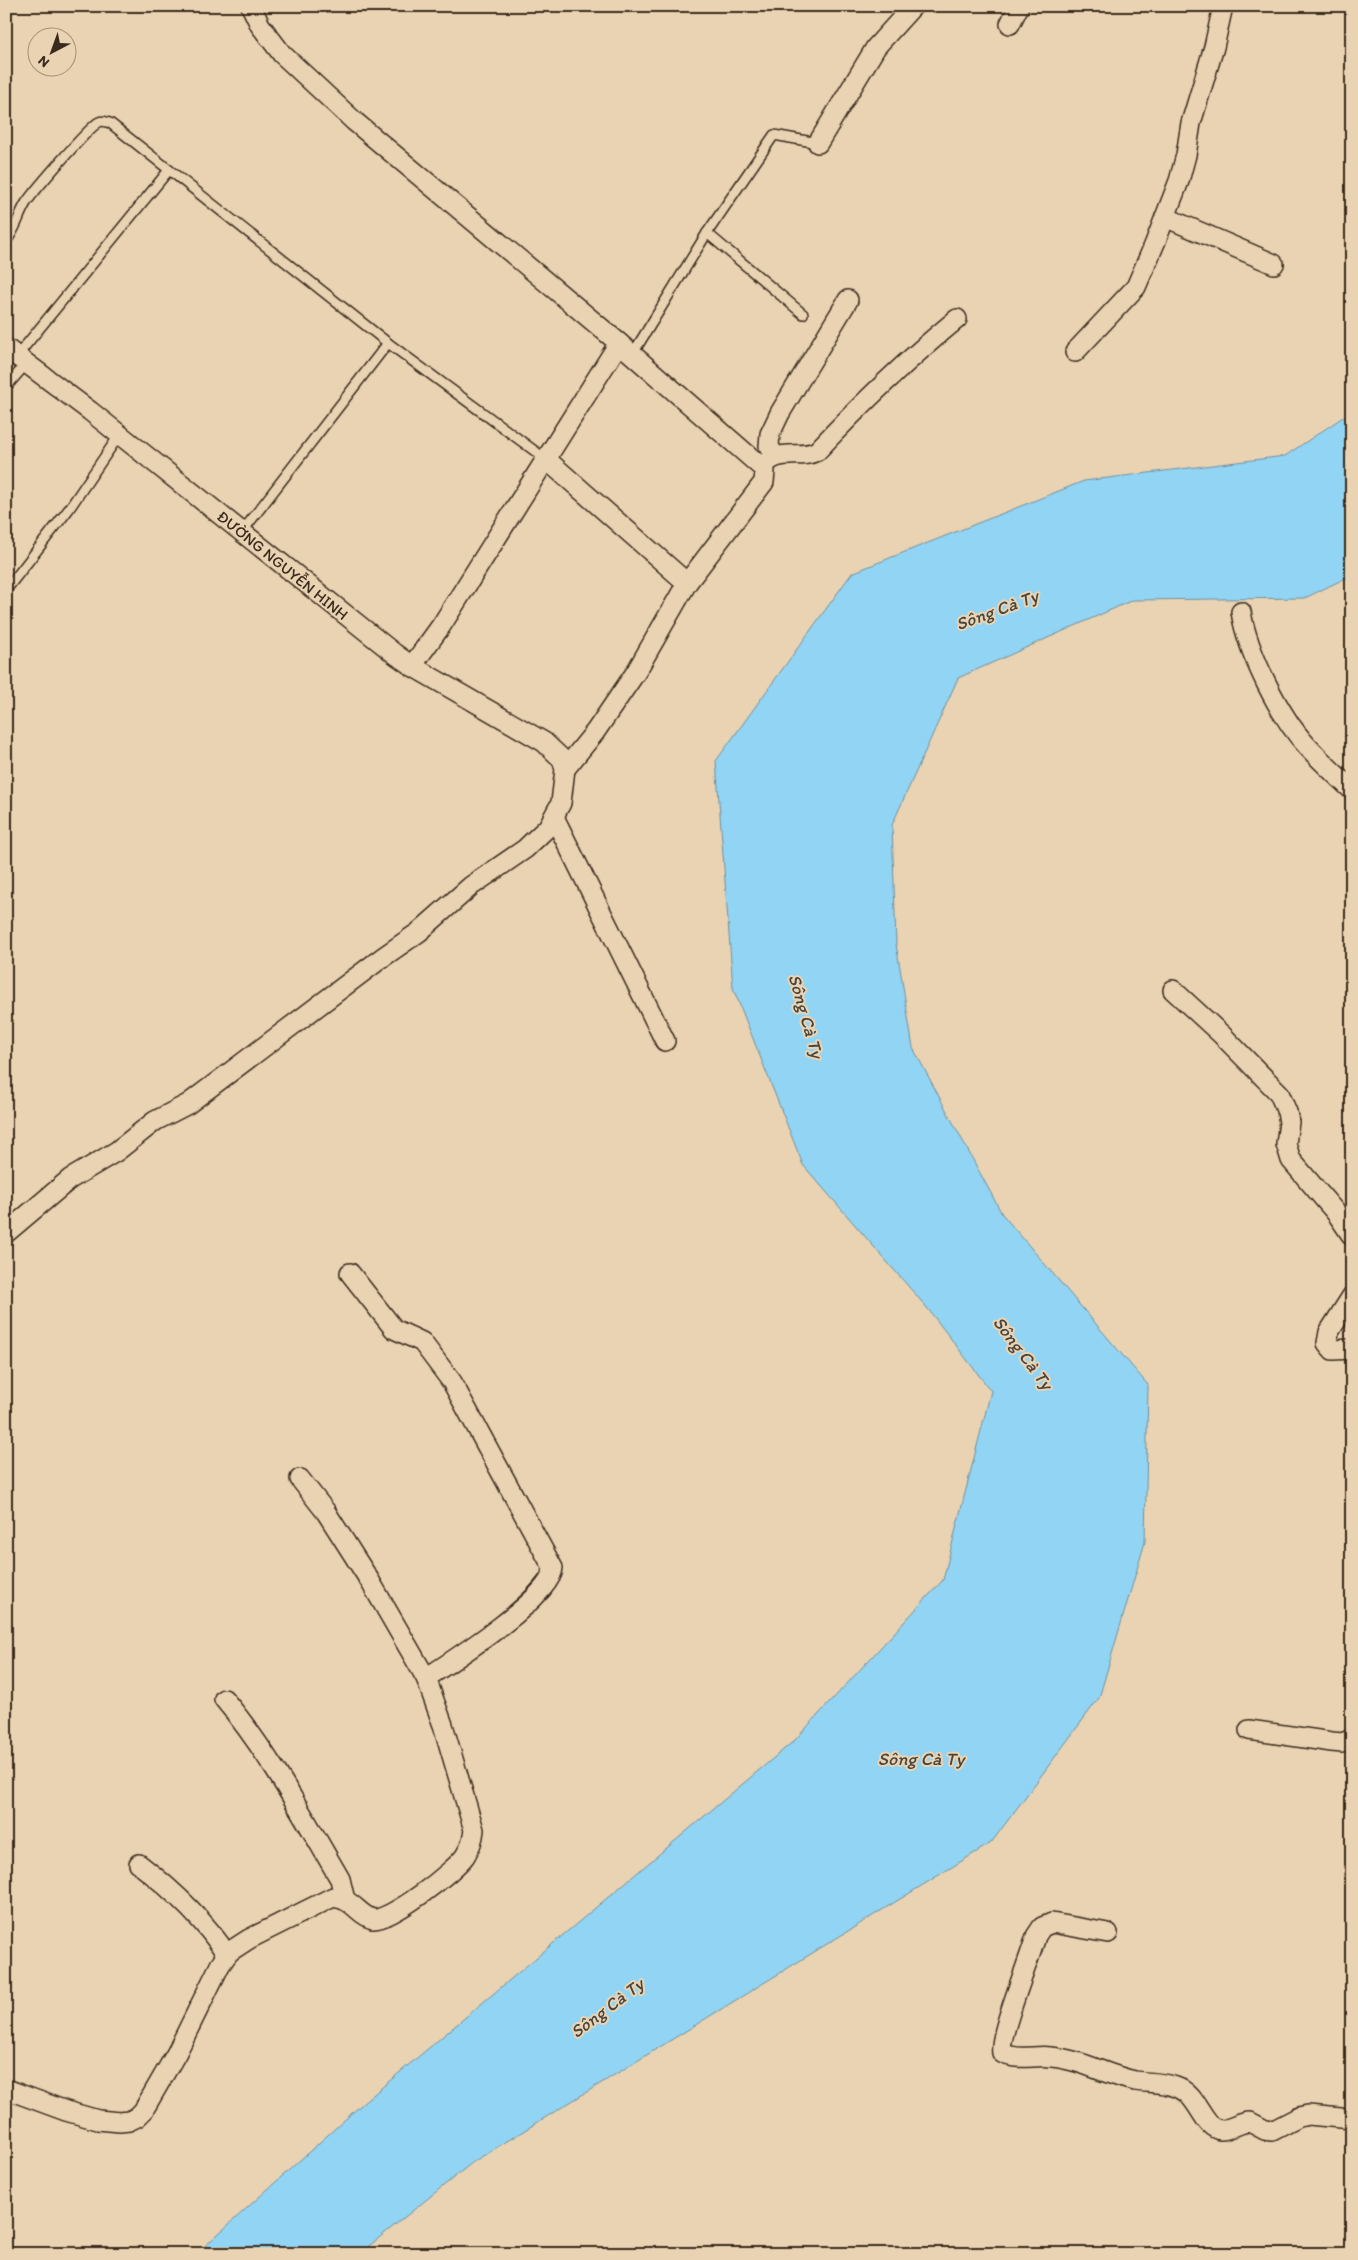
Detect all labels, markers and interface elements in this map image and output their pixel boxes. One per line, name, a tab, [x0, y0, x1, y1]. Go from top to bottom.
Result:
north arrow	[28, 28, 78, 78]
text: N	[35, 52, 53, 71]
street label: ĐƯỜNG NGUYỄN HINH	[213, 506, 353, 624]
water label: Sông Cà Ty	[953, 584, 1044, 635]
water label: Sông Cà Ty	[784, 971, 829, 1063]
water label: Sông Cà Ty	[988, 1312, 1059, 1396]
water label: Sông Cà Ty	[878, 1748, 967, 1770]
water label: Sông Cà Ty	[566, 1972, 650, 2043]

